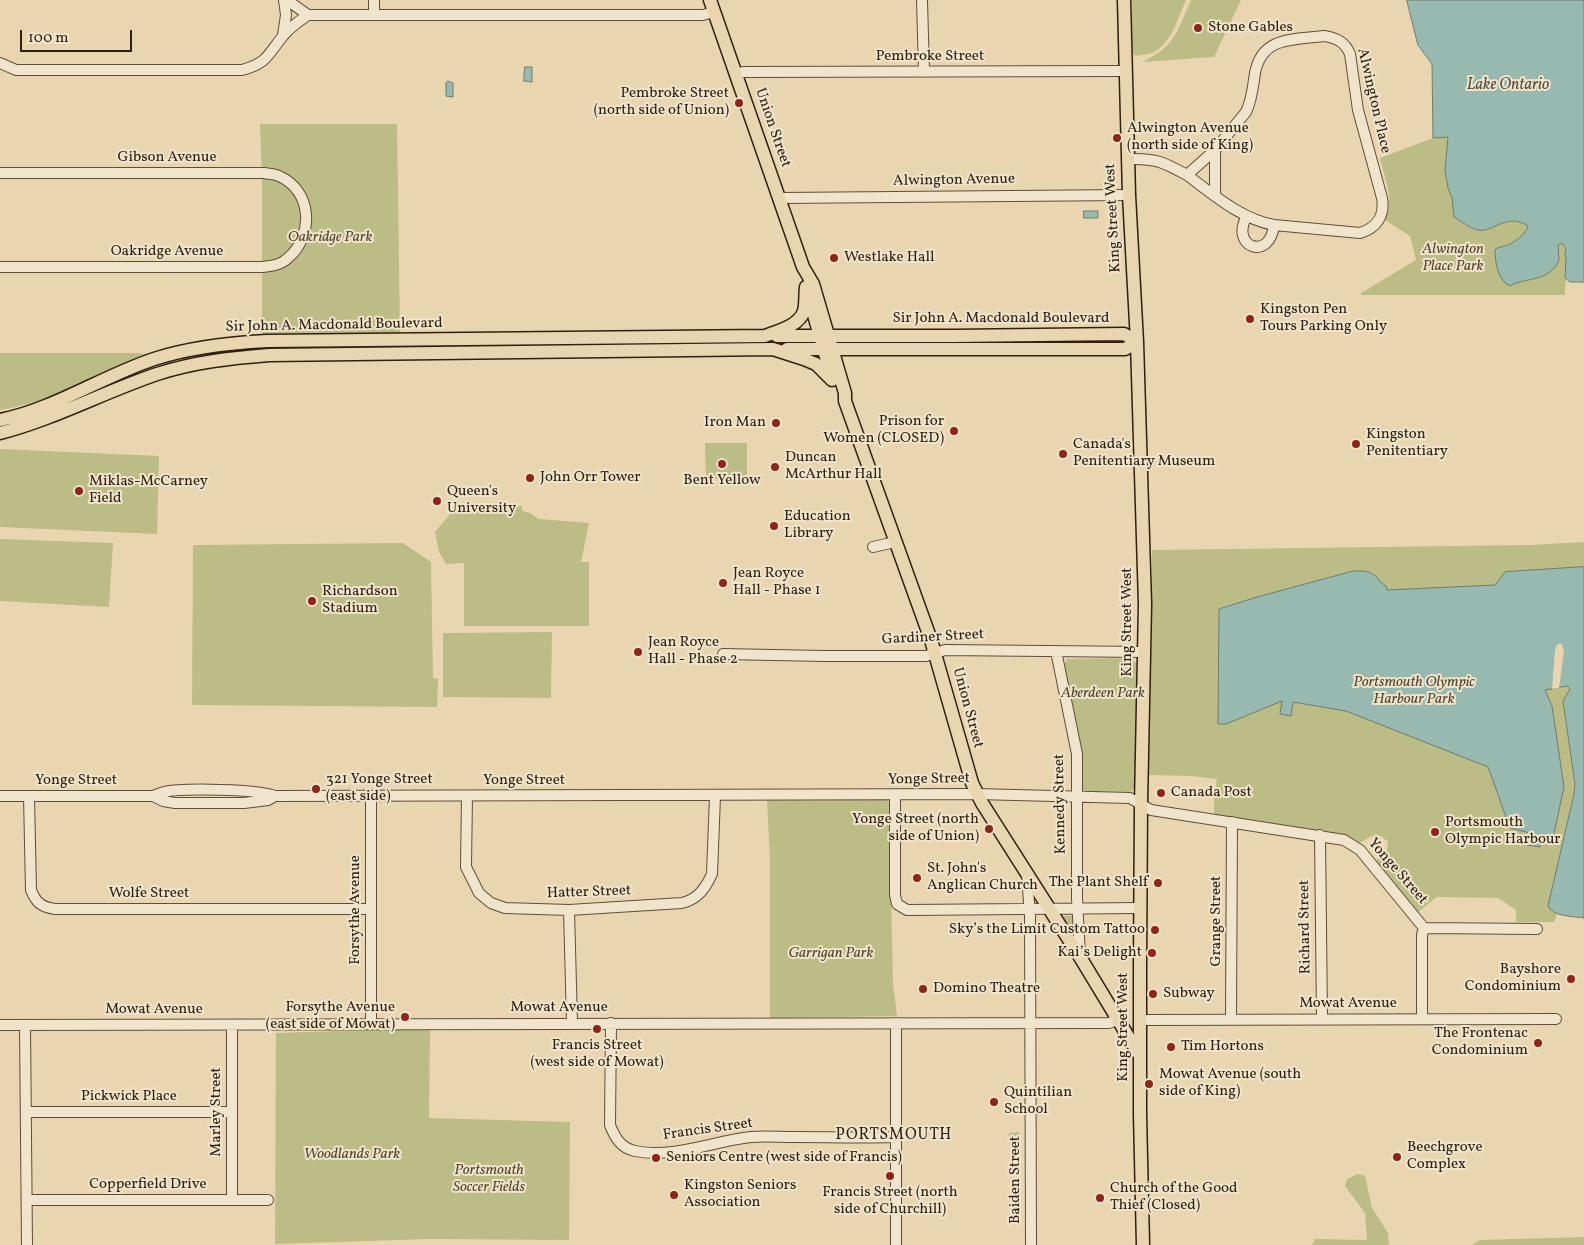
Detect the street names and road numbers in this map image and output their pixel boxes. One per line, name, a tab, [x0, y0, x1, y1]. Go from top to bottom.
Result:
street label: Alwington Place	[1352, 47, 1394, 155]
street label: Pembroke Street	[876, 48, 984, 66]
street label: Union Street	[750, 86, 794, 170]
street label: Gibson Avenue	[117, 149, 217, 167]
street label: King Street West	[1102, 163, 1126, 273]
street label: Alwington Avenue	[893, 171, 1015, 191]
street label: Oakridge Avenue	[111, 243, 223, 261]
street label: Sir John A. Macdonald Boulevard	[892, 310, 1110, 328]
street label: Sir John A. Macdonald Boulevard	[225, 315, 443, 337]
street label: King Street West	[1119, 567, 1137, 677]
street label: Gardiner Street	[881, 626, 985, 650]
street label: Union Street	[948, 666, 986, 750]
street label: Kennedy Street	[1051, 754, 1071, 854]
street label: Yonge Street	[888, 770, 970, 790]
street label: Yonge Street	[35, 772, 117, 790]
street label: Yonge Street	[483, 772, 565, 790]
street label: Yonge Street	[1363, 835, 1431, 909]
street label: Forsythe Avenue	[347, 855, 365, 965]
street label: Grange Street	[1208, 876, 1226, 966]
street label: Richard Street	[1296, 880, 1316, 974]
street label: Hatter Street	[546, 883, 632, 903]
street label: Wolfe Street	[109, 885, 189, 903]
street label: King Street West	[1115, 972, 1133, 1082]
street label: Mowat Avenue	[1299, 995, 1397, 1013]
street label: Mowat Avenue	[510, 999, 608, 1017]
street label: Mowat Avenue	[105, 1001, 203, 1019]
street label: Marley Street	[208, 1067, 226, 1157]
street label: Pickwick Place	[81, 1088, 177, 1106]
street label: Francis Street	[662, 1115, 754, 1145]
street label: Baiden Street	[1007, 1136, 1025, 1224]
street label: Copperfield Drive	[89, 1176, 207, 1194]

